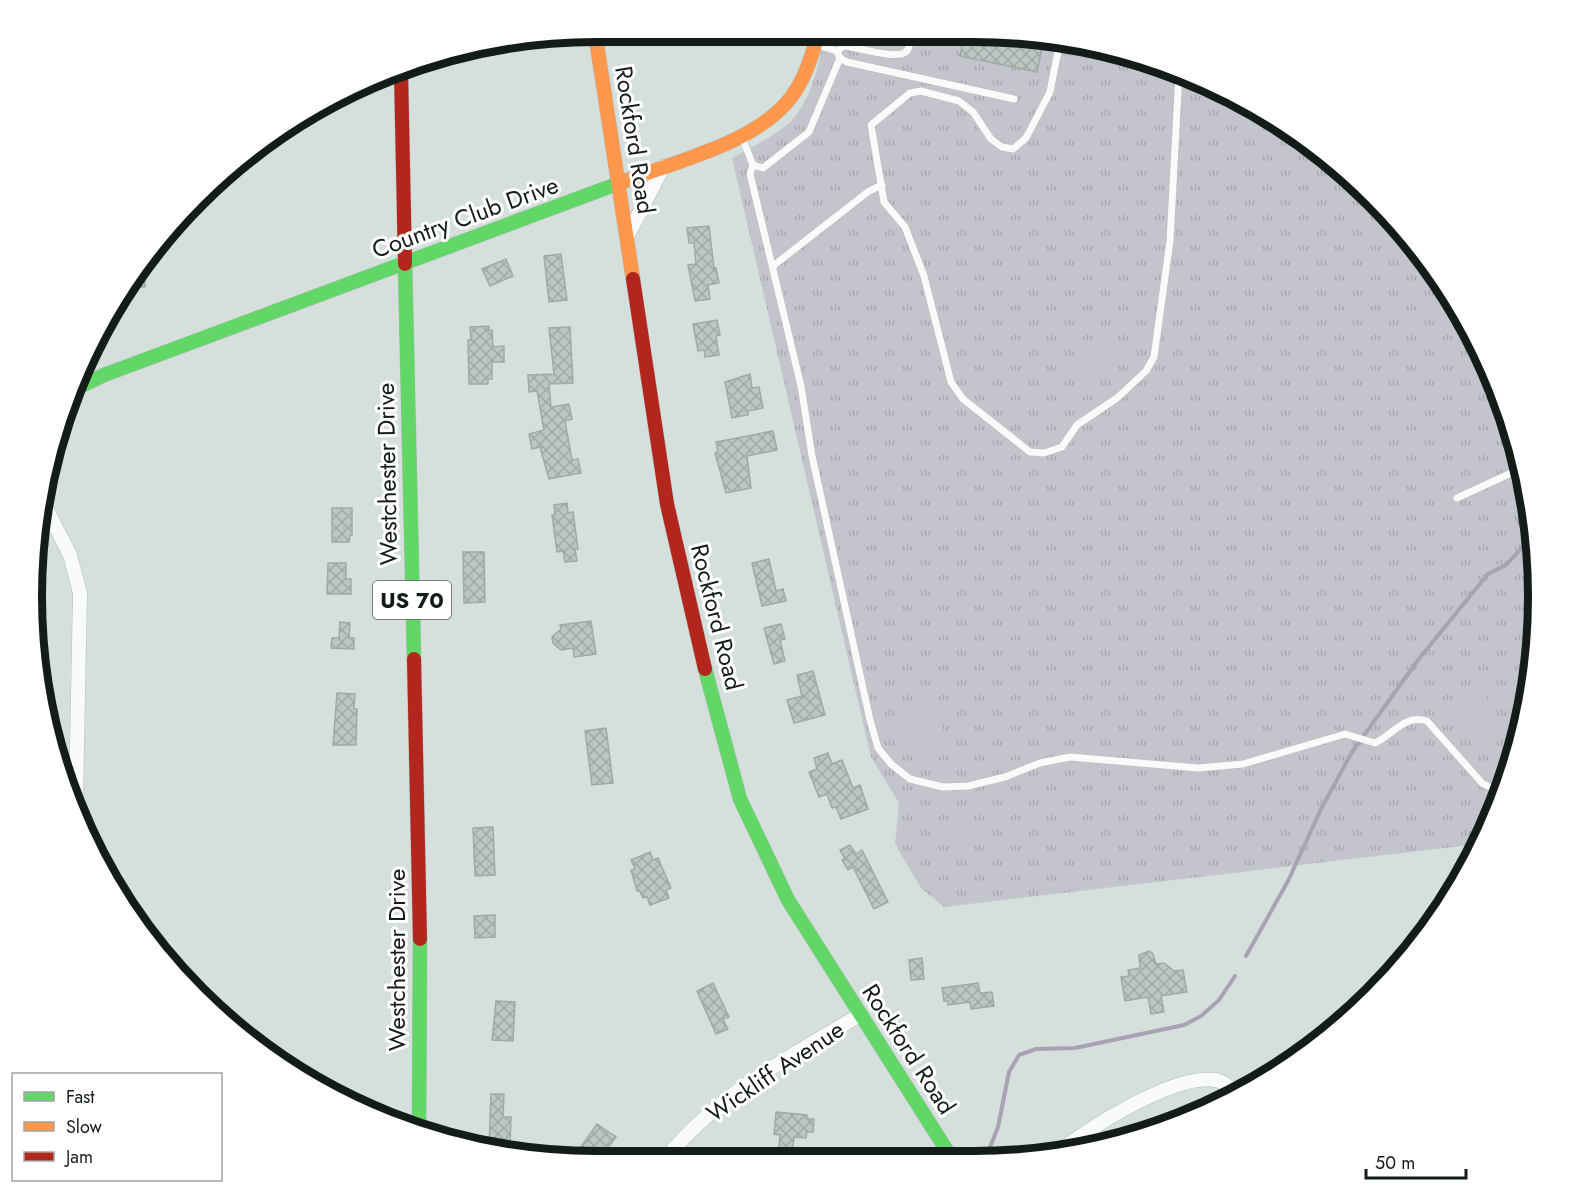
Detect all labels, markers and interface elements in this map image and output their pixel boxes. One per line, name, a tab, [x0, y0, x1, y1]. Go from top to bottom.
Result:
street label: Rockford Road	[606, 63, 664, 217]
street label: Country Club Drive	[367, 167, 563, 267]
street label: Westchester Drive	[368, 382, 406, 566]
street label: Rockford Road	[682, 540, 752, 694]
road number: US 70	[373, 581, 451, 619]
street label: Westchester Drive	[379, 869, 414, 1051]
street label: Rockford Road	[854, 977, 964, 1121]
street label: Wickliff Avenue	[699, 1012, 851, 1130]
legend	[12, 1073, 222, 1181]
text: Fast	[66, 1084, 95, 1110]
text: Slow	[66, 1114, 103, 1140]
scale bar	[1366, 1142, 1466, 1180]
text: Jam	[64, 1144, 93, 1170]
text: 50 m	[1375, 1150, 1415, 1176]

